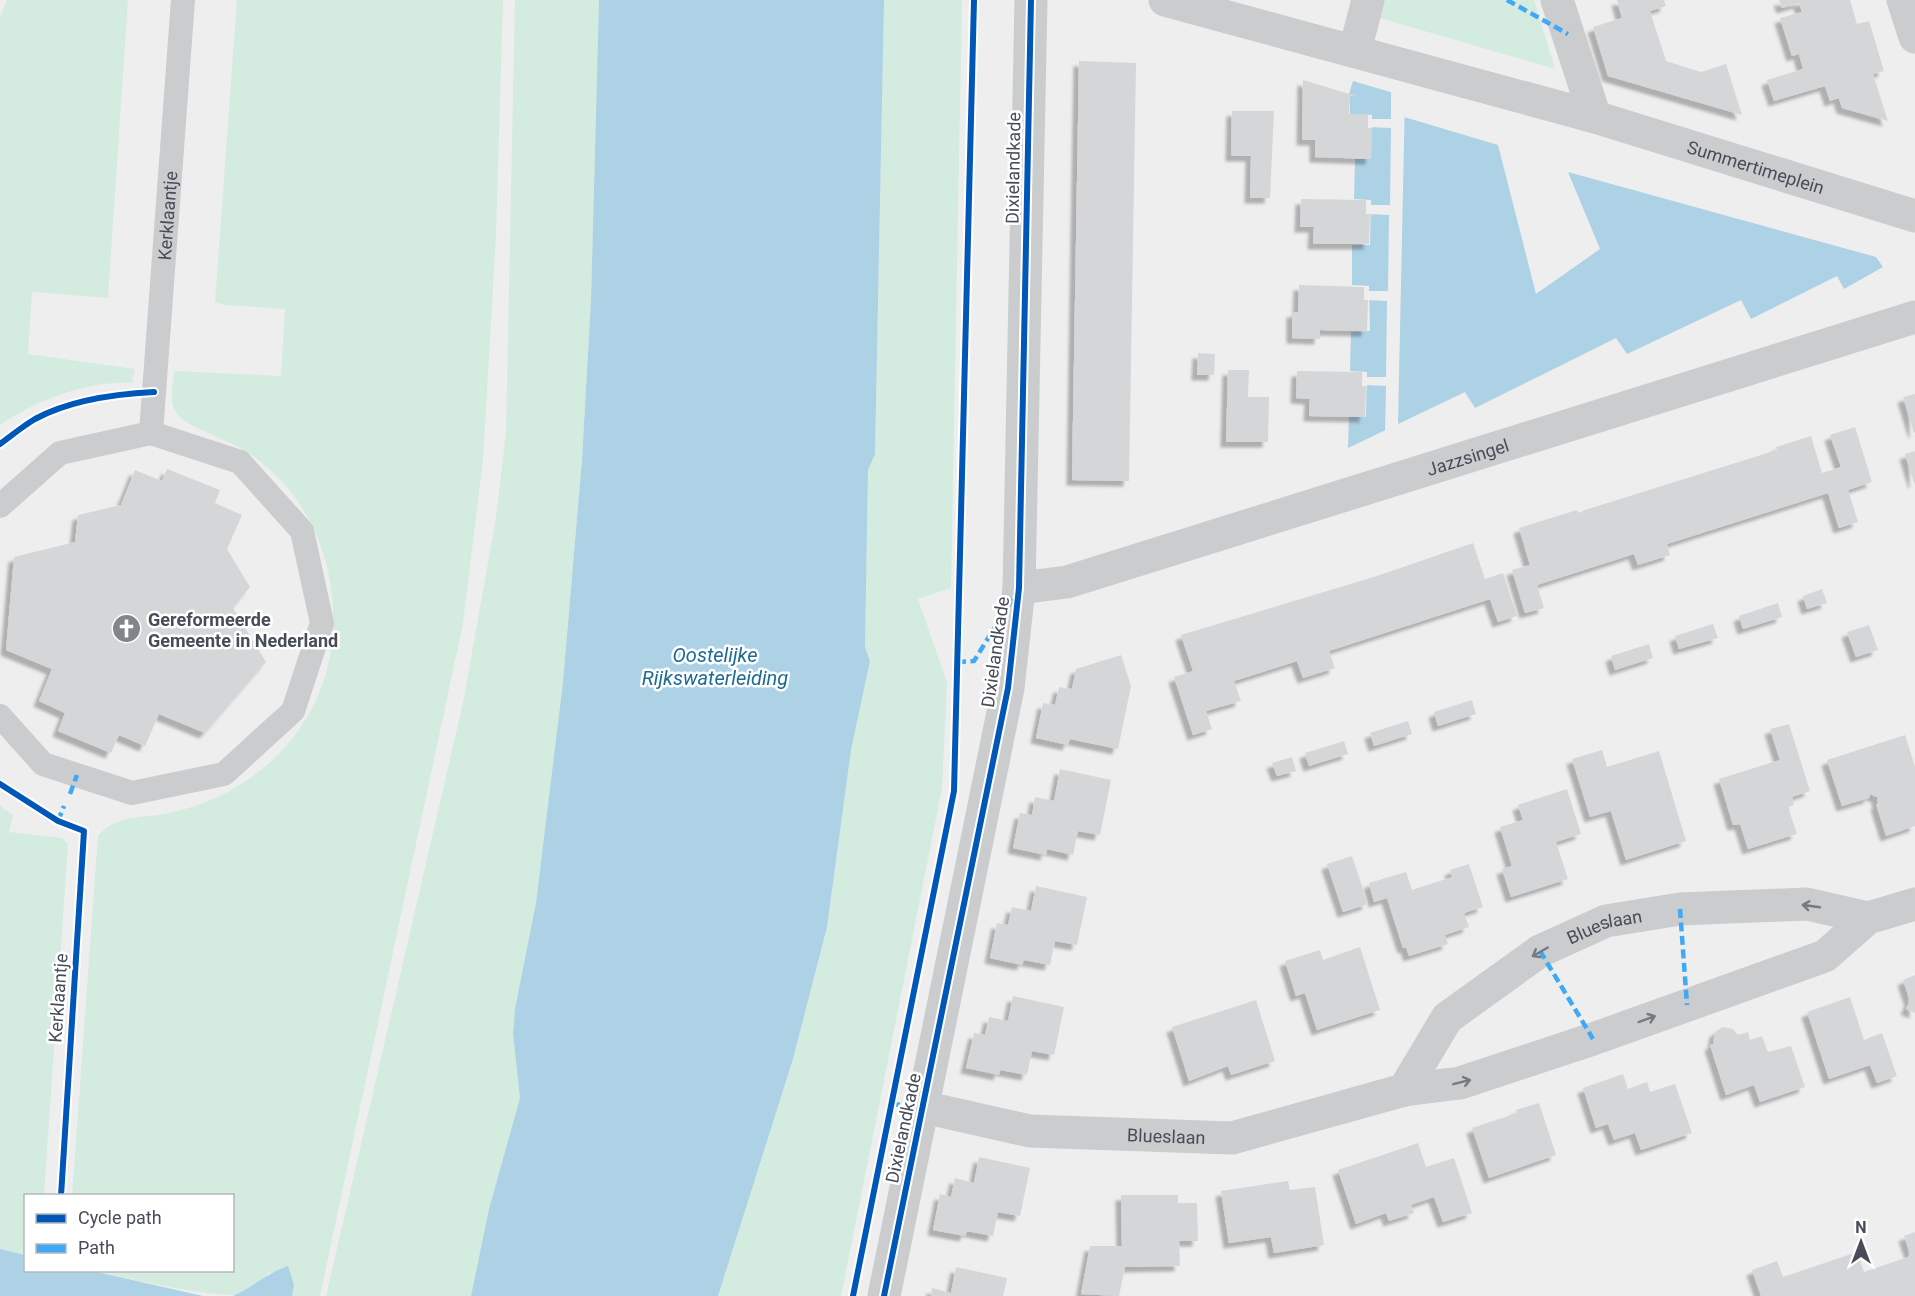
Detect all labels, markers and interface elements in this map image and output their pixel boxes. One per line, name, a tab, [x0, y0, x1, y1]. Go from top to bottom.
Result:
street label: Dixielandkade	[1002, 112, 1024, 224]
street label: Summertimeplein	[1685, 136, 1827, 198]
street label: Kerklaantje	[153, 170, 181, 261]
street label: Jazzsingel	[1424, 434, 1511, 480]
street label: Dixielandkade	[977, 595, 1013, 709]
place label: Gereformeerde Gemeente in Nederland	[148, 609, 338, 651]
church icon: Gereformeerde Gemeente in Nederland	[111, 613, 143, 645]
water label: Oostelijke Rijkswaterleiding	[642, 643, 788, 690]
one-way arrow	[1802, 901, 1821, 912]
street label: Blueslaan	[1563, 905, 1643, 948]
one-way arrow	[1532, 946, 1549, 958]
street label: Kerklaantje	[44, 953, 72, 1043]
one-way arrow	[1637, 1013, 1656, 1024]
street label: Dixielandkade	[881, 1071, 925, 1185]
one-way arrow	[1452, 1075, 1471, 1087]
street label: Blueslaan	[1127, 1124, 1206, 1148]
legend	[24, 1194, 234, 1272]
text: Cycle path	[78, 1207, 162, 1228]
north arrow	[1831, 1212, 1891, 1272]
text: N	[1855, 1218, 1867, 1237]
text: Path	[78, 1237, 115, 1258]

